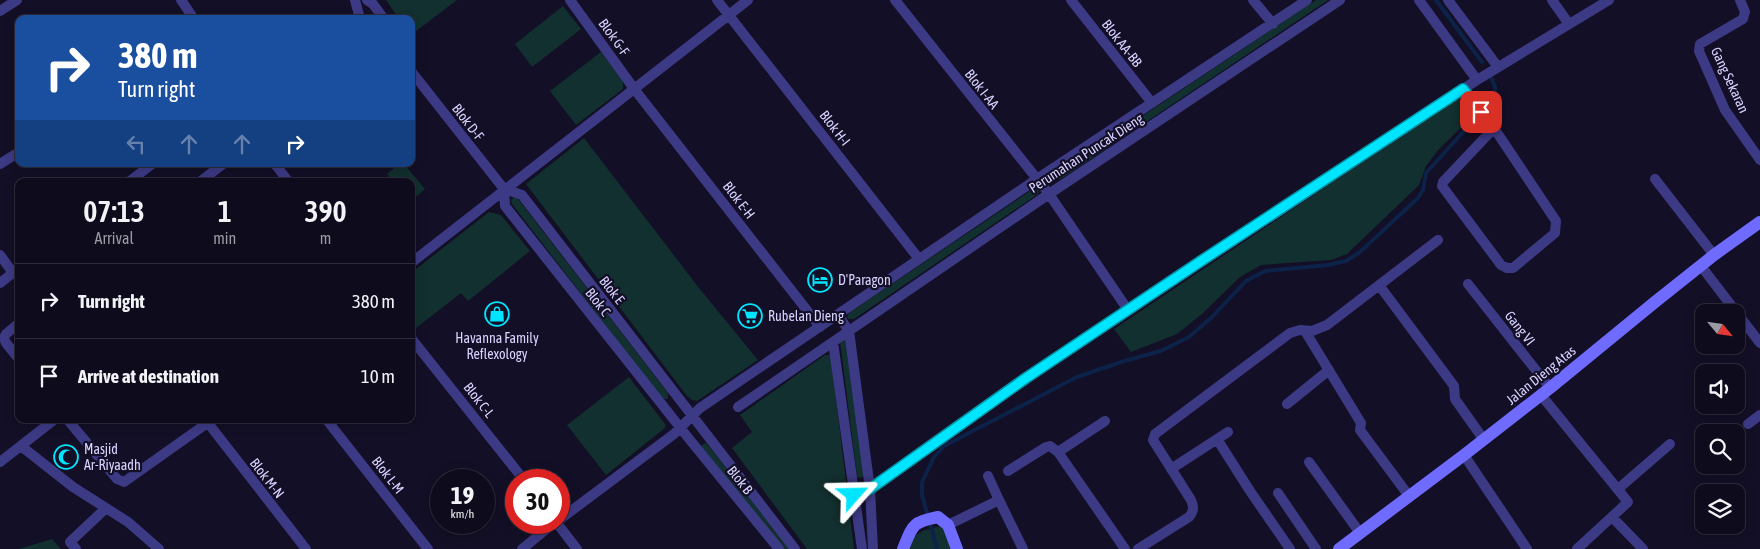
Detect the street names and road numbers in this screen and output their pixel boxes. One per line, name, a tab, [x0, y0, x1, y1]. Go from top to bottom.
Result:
street label: Blok G-F	[595, 16, 633, 59]
street label: Blok AA-BB	[1099, 16, 1146, 70]
street label: Gang Sekaran	[1708, 45, 1752, 115]
street label: Blok I-AA	[962, 66, 1002, 112]
street label: Blok D-F	[449, 101, 487, 144]
street label: Blok H-I	[816, 107, 854, 149]
street label: Perumahan Puncak Dieng	[1026, 110, 1146, 196]
street label: Blok E-H	[720, 178, 758, 222]
street label: Blok E	[596, 273, 628, 307]
street label: Blok C	[582, 285, 614, 320]
street label: Gang VI	[1502, 308, 1538, 348]
street label: Jalan Dieng Atas	[1503, 342, 1579, 408]
street label: Blok C-L	[460, 379, 498, 421]
street label: Blok L-M	[369, 453, 407, 497]
street label: Blok M-N	[247, 455, 287, 501]
street label: Blok B	[724, 463, 756, 498]

